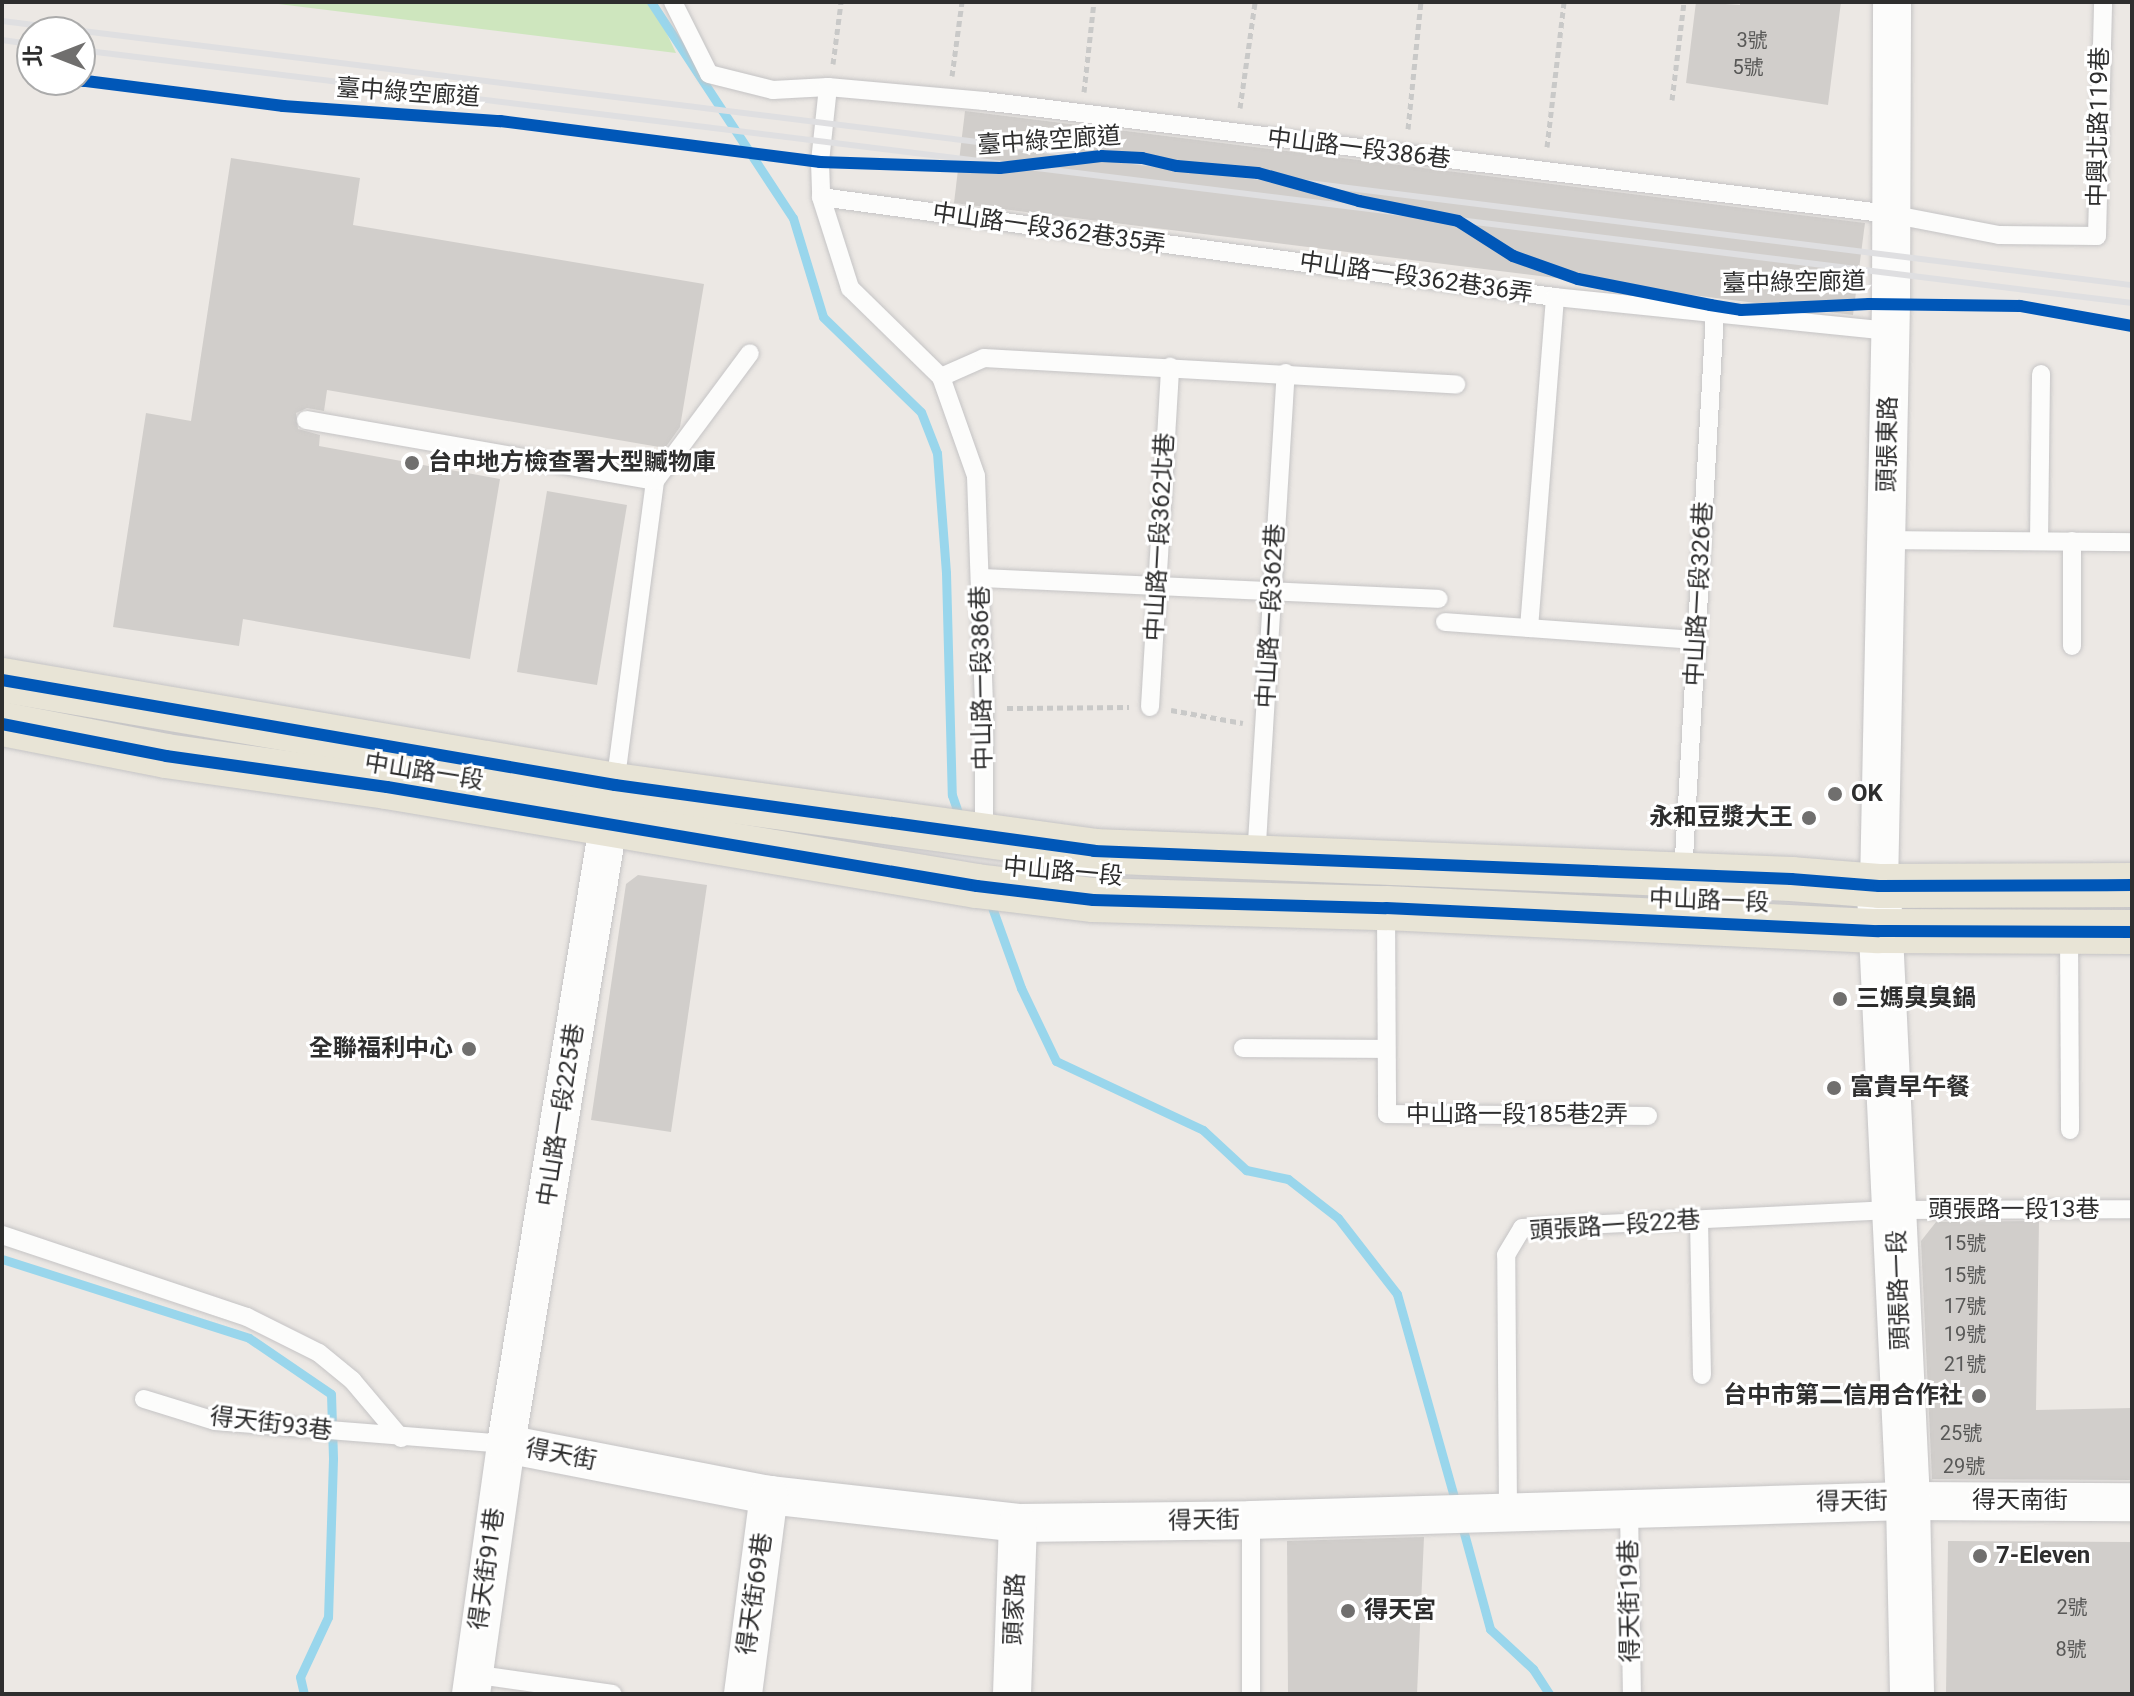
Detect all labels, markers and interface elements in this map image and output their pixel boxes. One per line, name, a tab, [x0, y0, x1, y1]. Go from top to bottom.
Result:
north arrow	[16, 16, 96, 96]
house number: 3號	[1736, 28, 1768, 52]
text: 北	[21, 45, 46, 67]
street label: 中興北路119巷	[2083, 47, 2115, 207]
house number: 5號	[1732, 55, 1764, 79]
street label: 臺中綠空廊道	[335, 74, 481, 112]
street label: 臺中綠空廊道	[976, 122, 1122, 160]
street label: 中山路一段386巷	[1266, 123, 1452, 175]
street label: 中山路一段362巷35弄	[930, 198, 1168, 260]
street label: 中山路一段362巷36弄	[1297, 247, 1535, 309]
street label: 臺中綠空廊道	[1722, 267, 1866, 299]
street label: 頭張東路	[1873, 396, 1903, 492]
street label: 中山路一段362北巷	[1140, 432, 1180, 642]
place label: 台中地方檢查署大型贓物庫	[428, 449, 716, 477]
marker: 台中地方檢查署大型贓物庫	[403, 454, 421, 472]
street label: 中山路一段326巷	[1680, 501, 1718, 687]
street label: 中山路一段362巷	[1252, 523, 1290, 709]
street label: 中山路一段386巷	[966, 586, 998, 770]
street label: 中山路一段	[362, 748, 486, 796]
place label: OK	[1851, 780, 1883, 808]
marker: OK	[1826, 785, 1844, 803]
place label: 永和豆漿大王	[1649, 804, 1793, 832]
marker: 永和豆漿大王	[1800, 809, 1818, 827]
street label: 中山路一段	[1002, 852, 1124, 892]
street label: 中山路一段	[1649, 885, 1769, 917]
place label: 三媽臭臭鍋	[1856, 985, 1976, 1013]
marker: 三媽臭臭鍋	[1831, 990, 1849, 1008]
street label: 中山路一段225巷	[532, 1022, 590, 1208]
place label: 全聯福利中心	[309, 1035, 453, 1063]
marker: 全聯福利中心	[460, 1040, 478, 1058]
place label: 富貴早午餐	[1850, 1074, 1970, 1102]
marker: 富貴早午餐	[1825, 1079, 1843, 1097]
street label: 中山路一段185巷2弄	[1406, 1101, 1628, 1129]
street label: 頭張路一段13巷	[1929, 1196, 2099, 1224]
street label: 頭張路一段22巷	[1529, 1206, 1701, 1246]
street label: 頭張路一段	[1883, 1230, 1915, 1350]
house number: 15號	[1944, 1231, 1986, 1255]
house number: 15號	[1944, 1263, 1986, 1287]
house number: 17號	[1944, 1294, 1986, 1318]
house number: 19號	[1944, 1322, 1986, 1346]
house number: 21號	[1944, 1352, 1986, 1376]
place label: 台中市第二信用合作社	[1723, 1382, 1963, 1410]
marker: 台中市第二信用合作社	[1970, 1387, 1988, 1405]
street label: 得天街93巷	[208, 1402, 334, 1446]
house number: 25號	[1940, 1421, 1982, 1445]
street label: 得天街	[523, 1434, 599, 1476]
house number: 29號	[1943, 1454, 1985, 1478]
street label: 得天街	[1816, 1487, 1888, 1517]
street label: 得天南街	[1972, 1487, 2068, 1515]
street label: 得天街91巷	[464, 1506, 510, 1632]
street label: 得天街	[1168, 1506, 1240, 1536]
street label: 得天街69巷	[732, 1531, 778, 1657]
street label: 得天街19巷	[1615, 1539, 1645, 1663]
place label: 7-Eleven	[1996, 1542, 2090, 1570]
marker: 7-Eleven	[1971, 1547, 1989, 1565]
street label: 頭家路	[999, 1573, 1031, 1645]
house number: 2號	[2056, 1595, 2088, 1619]
place label: 得天宮	[1364, 1597, 1436, 1625]
marker: 得天宮	[1339, 1602, 1357, 1620]
house number: 8號	[2055, 1637, 2087, 1661]

